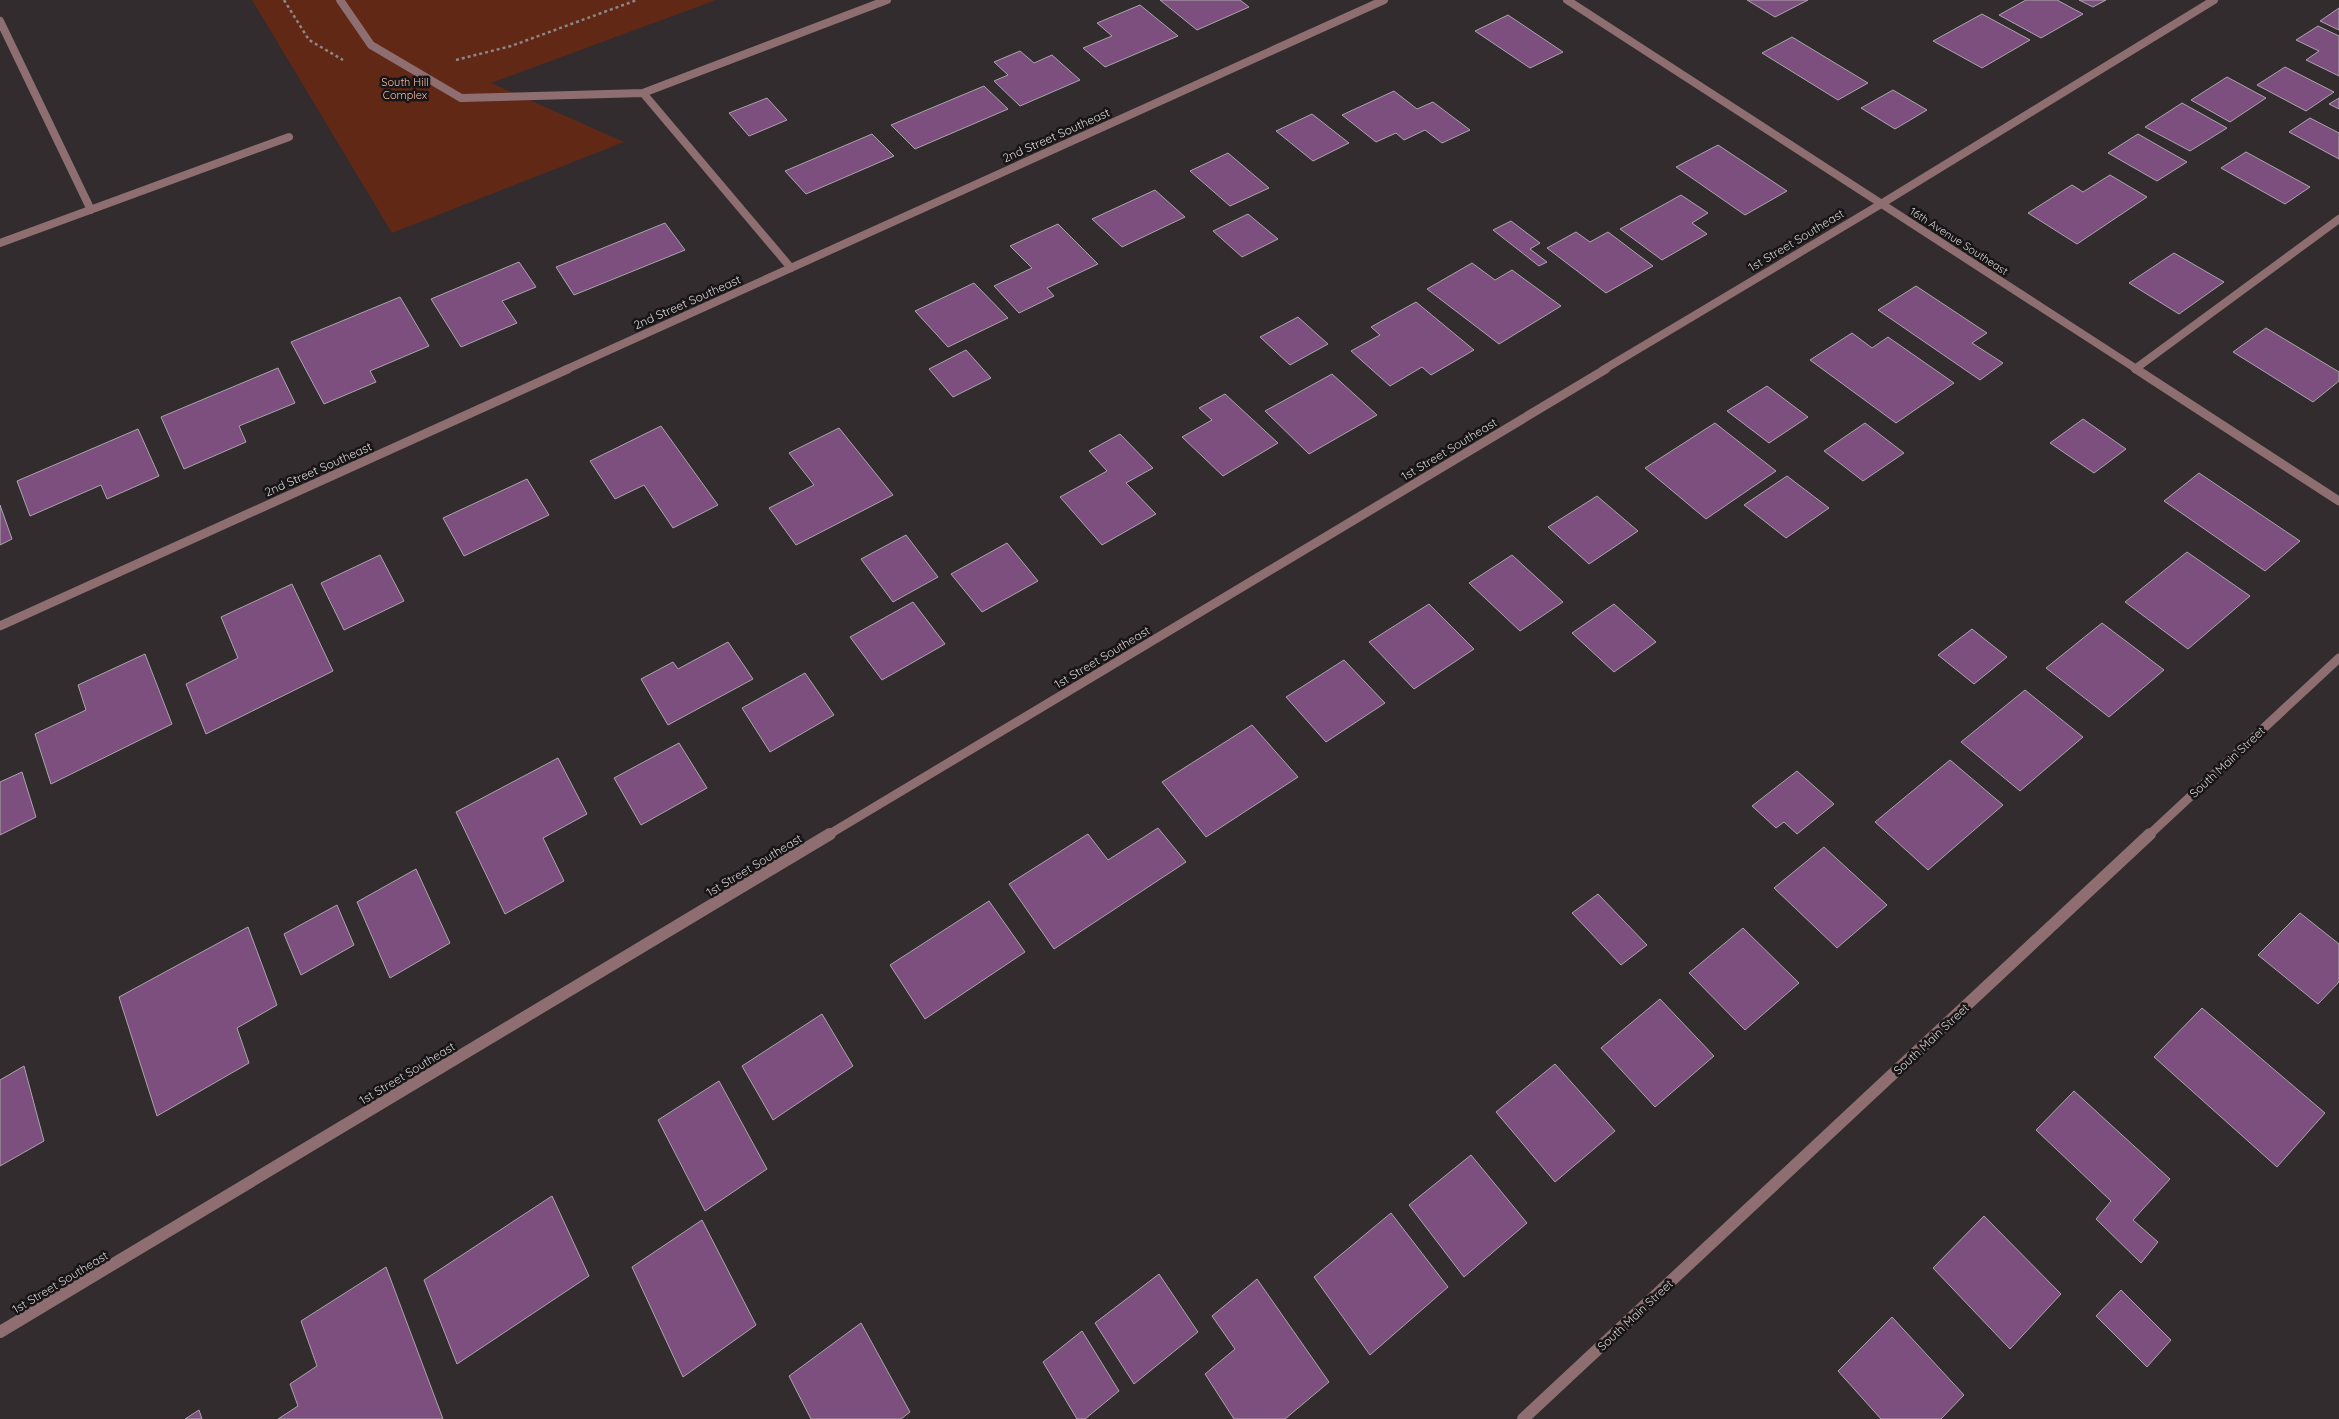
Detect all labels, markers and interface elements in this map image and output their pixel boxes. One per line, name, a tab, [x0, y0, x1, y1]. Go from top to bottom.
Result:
park label: South Hill Complex	[381, 75, 429, 102]
street label: 2nd Street Southeast	[1000, 105, 1112, 165]
street label: 16th Avenue Southeast	[1907, 204, 2011, 278]
street label: 1st Street Southeast	[1745, 206, 1847, 274]
street label: 2nd Street Southeast	[631, 272, 743, 332]
street label: 1st Street Southeast	[1398, 415, 1500, 483]
street label: 2nd Street Southeast	[262, 439, 374, 499]
street label: 1st Street Southeast	[1051, 623, 1153, 691]
street label: South Main Street	[2186, 723, 2268, 801]
street label: 1st Street Southeast	[703, 831, 805, 899]
street label: South Main Street	[1890, 1000, 1972, 1078]
street label: 1st Street Southeast	[356, 1039, 458, 1107]
street label: 1st Street Southeast	[9, 1248, 111, 1316]
street label: South Main Street	[1594, 1276, 1676, 1354]

